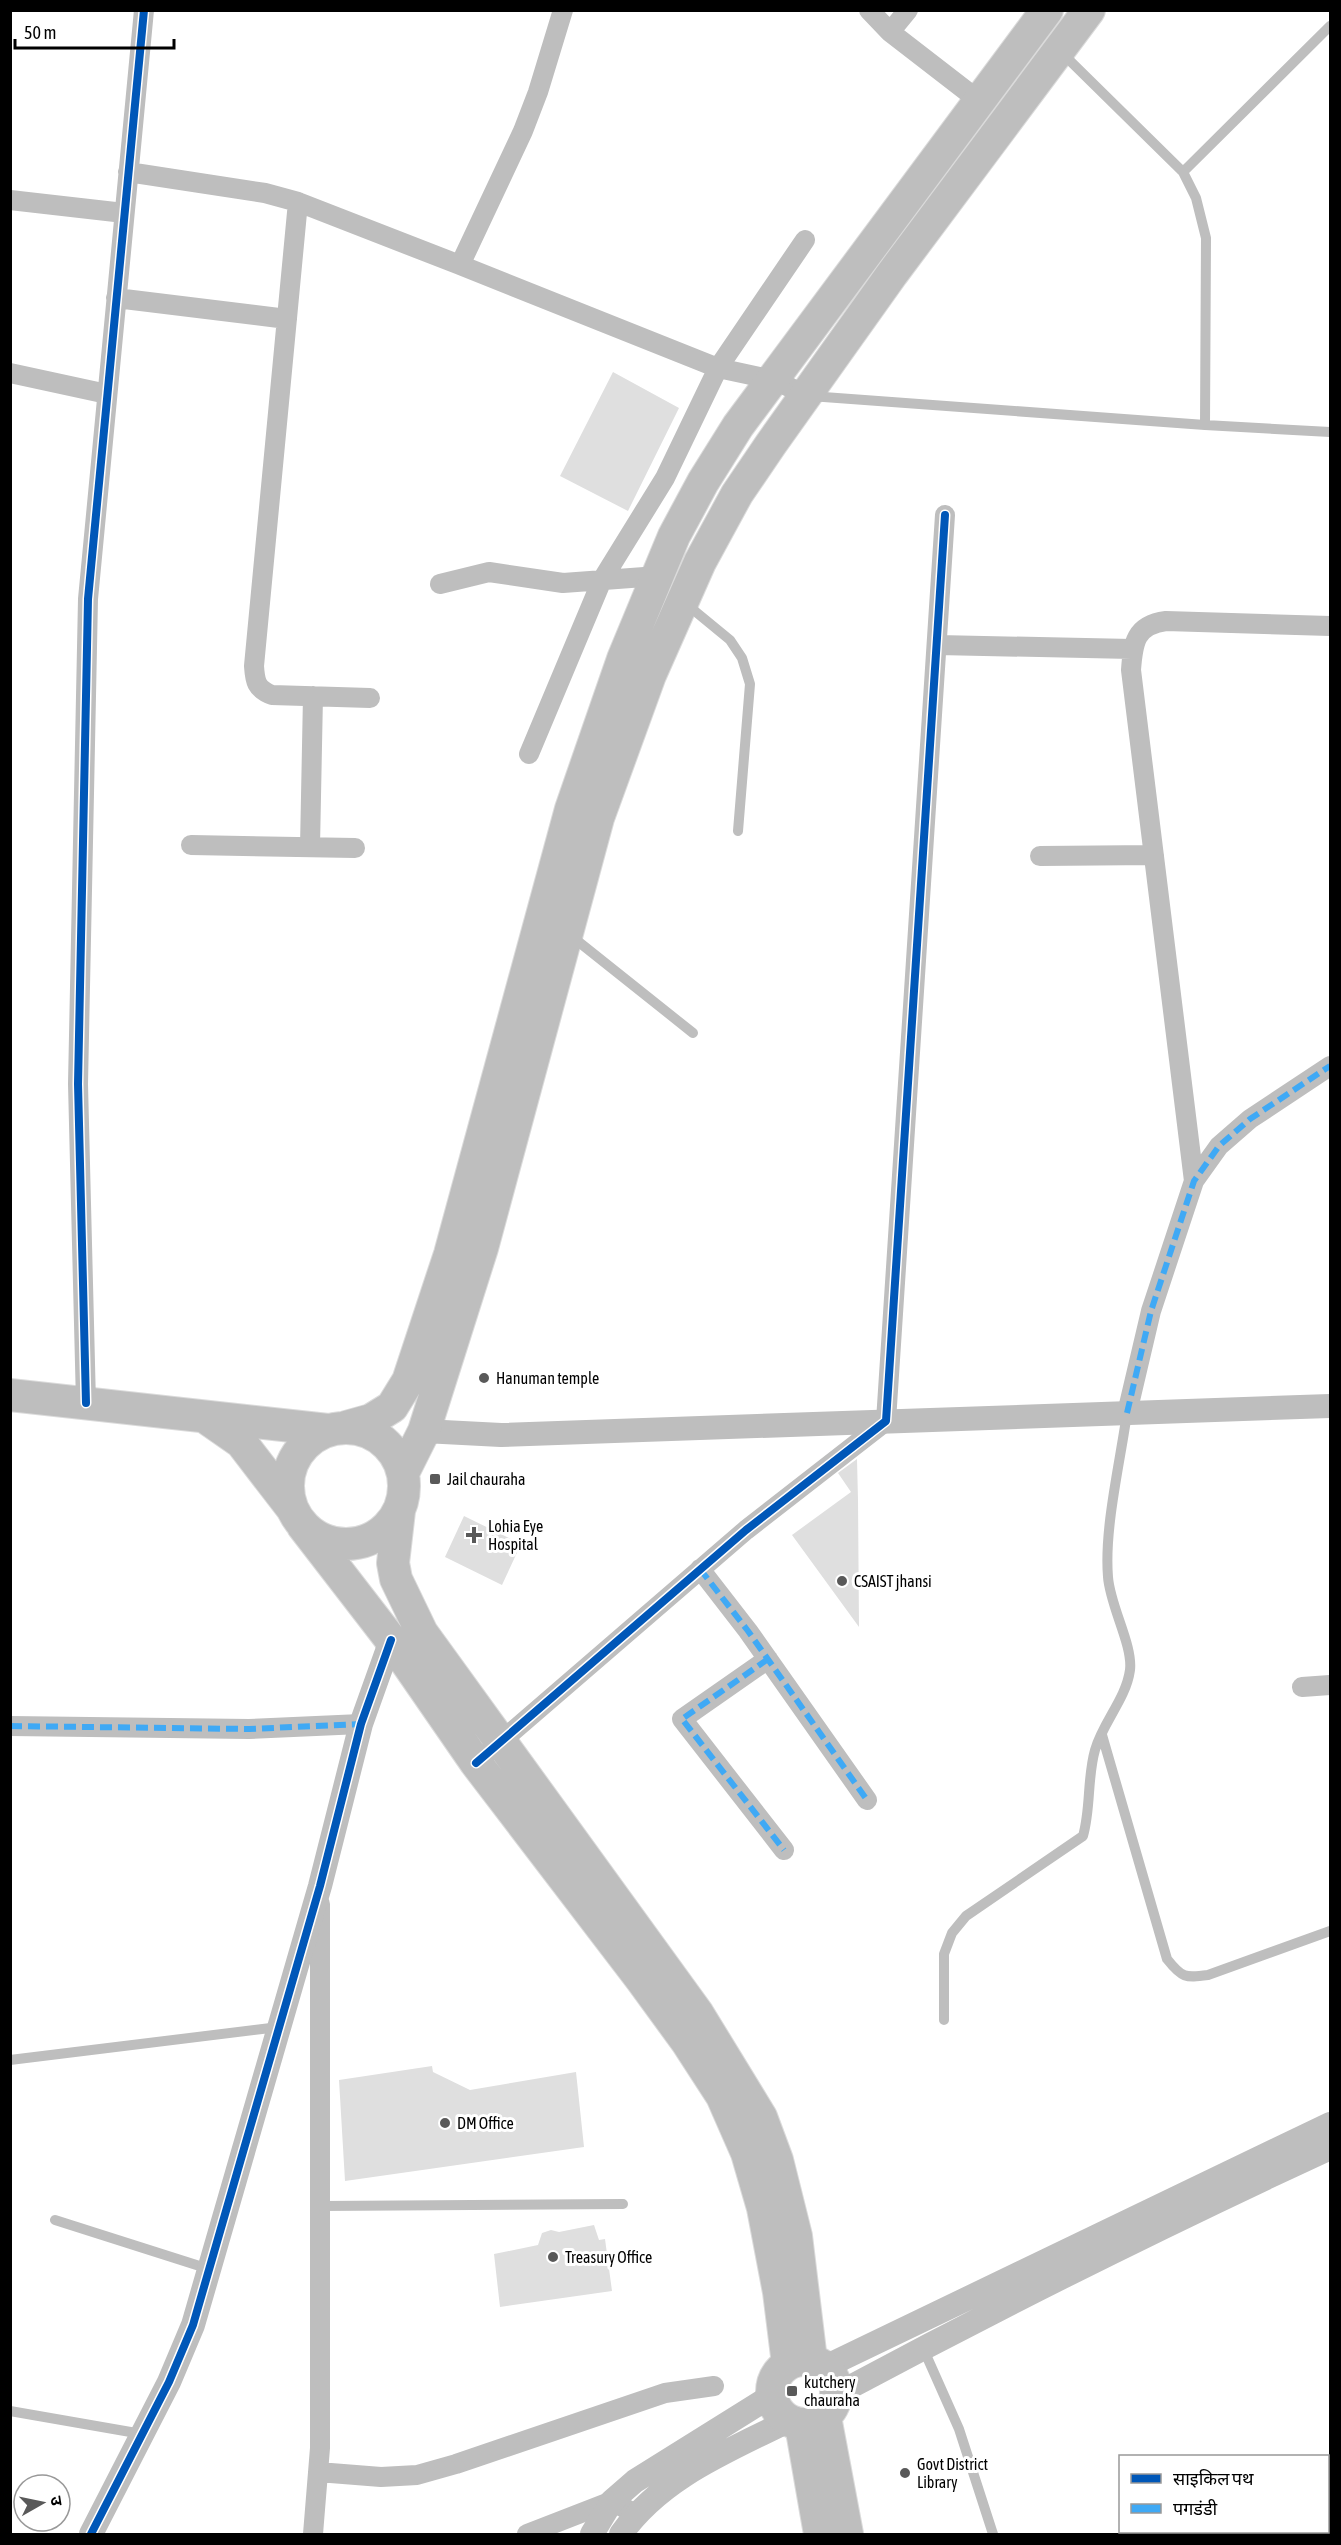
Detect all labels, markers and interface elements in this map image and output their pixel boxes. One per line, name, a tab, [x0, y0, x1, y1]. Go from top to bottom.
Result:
scale bar	[15, 12, 174, 50]
text: 50 m	[24, 22, 56, 43]
place label: Hanuman temple	[496, 1369, 599, 1388]
marker: Hanuman temple	[477, 1371, 491, 1385]
place label: Jail chauraha	[447, 1470, 526, 1488]
marker: Jail chauraha	[428, 1472, 442, 1486]
place label: Lohia Eye Hospital	[488, 1517, 543, 1554]
marker: Lohia Eye Hospital	[465, 1526, 483, 1544]
place label: CSAIST jhansi	[854, 1572, 932, 1591]
marker: CSAIST jhansi	[835, 1574, 849, 1588]
place label: DM Office	[457, 2114, 514, 2132]
marker: DM Office	[438, 2116, 452, 2130]
place label: Treasury Office	[565, 2248, 652, 2267]
marker: Treasury Office	[546, 2250, 560, 2264]
place label: kutchery chauraha	[804, 2373, 860, 2409]
marker: kutchery chauraha	[785, 2384, 799, 2398]
place label: Govt District Library	[917, 2455, 988, 2492]
legend	[1119, 2455, 1329, 2533]
marker: Govt District Library	[898, 2466, 912, 2480]
text: साइकिल पथ	[1173, 2468, 1254, 2489]
north arrow	[12, 2473, 72, 2533]
text: उ	[47, 2495, 67, 2507]
text: पगडंडी	[1173, 2498, 1218, 2519]

